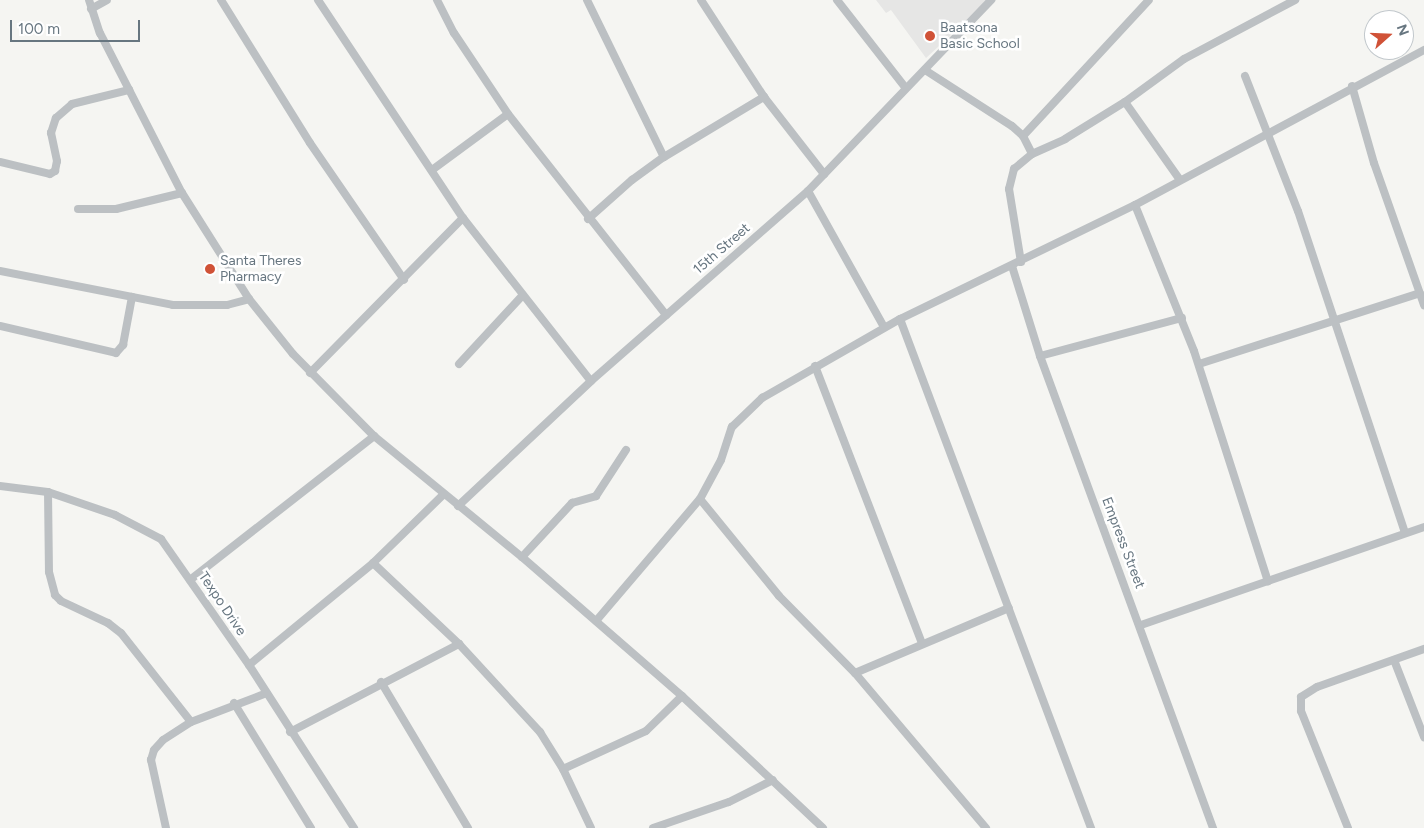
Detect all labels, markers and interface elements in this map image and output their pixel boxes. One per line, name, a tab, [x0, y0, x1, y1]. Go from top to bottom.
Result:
scale bar	[12, 10, 142, 42]
north arrow	[1364, 10, 1414, 60]
text: 100 m	[18, 20, 60, 38]
place label: Baatsona Basic School	[940, 20, 1020, 52]
text: N	[1393, 22, 1412, 38]
marker: Baatsona Basic School	[924, 30, 936, 42]
street label: 15th Street	[690, 220, 754, 278]
place label: Santa Theres Pharmacy	[220, 253, 301, 286]
marker: Santa Theres Pharmacy	[204, 263, 216, 275]
street label: Empress Street	[1098, 495, 1148, 591]
street label: Texpo Drive	[195, 569, 249, 639]

